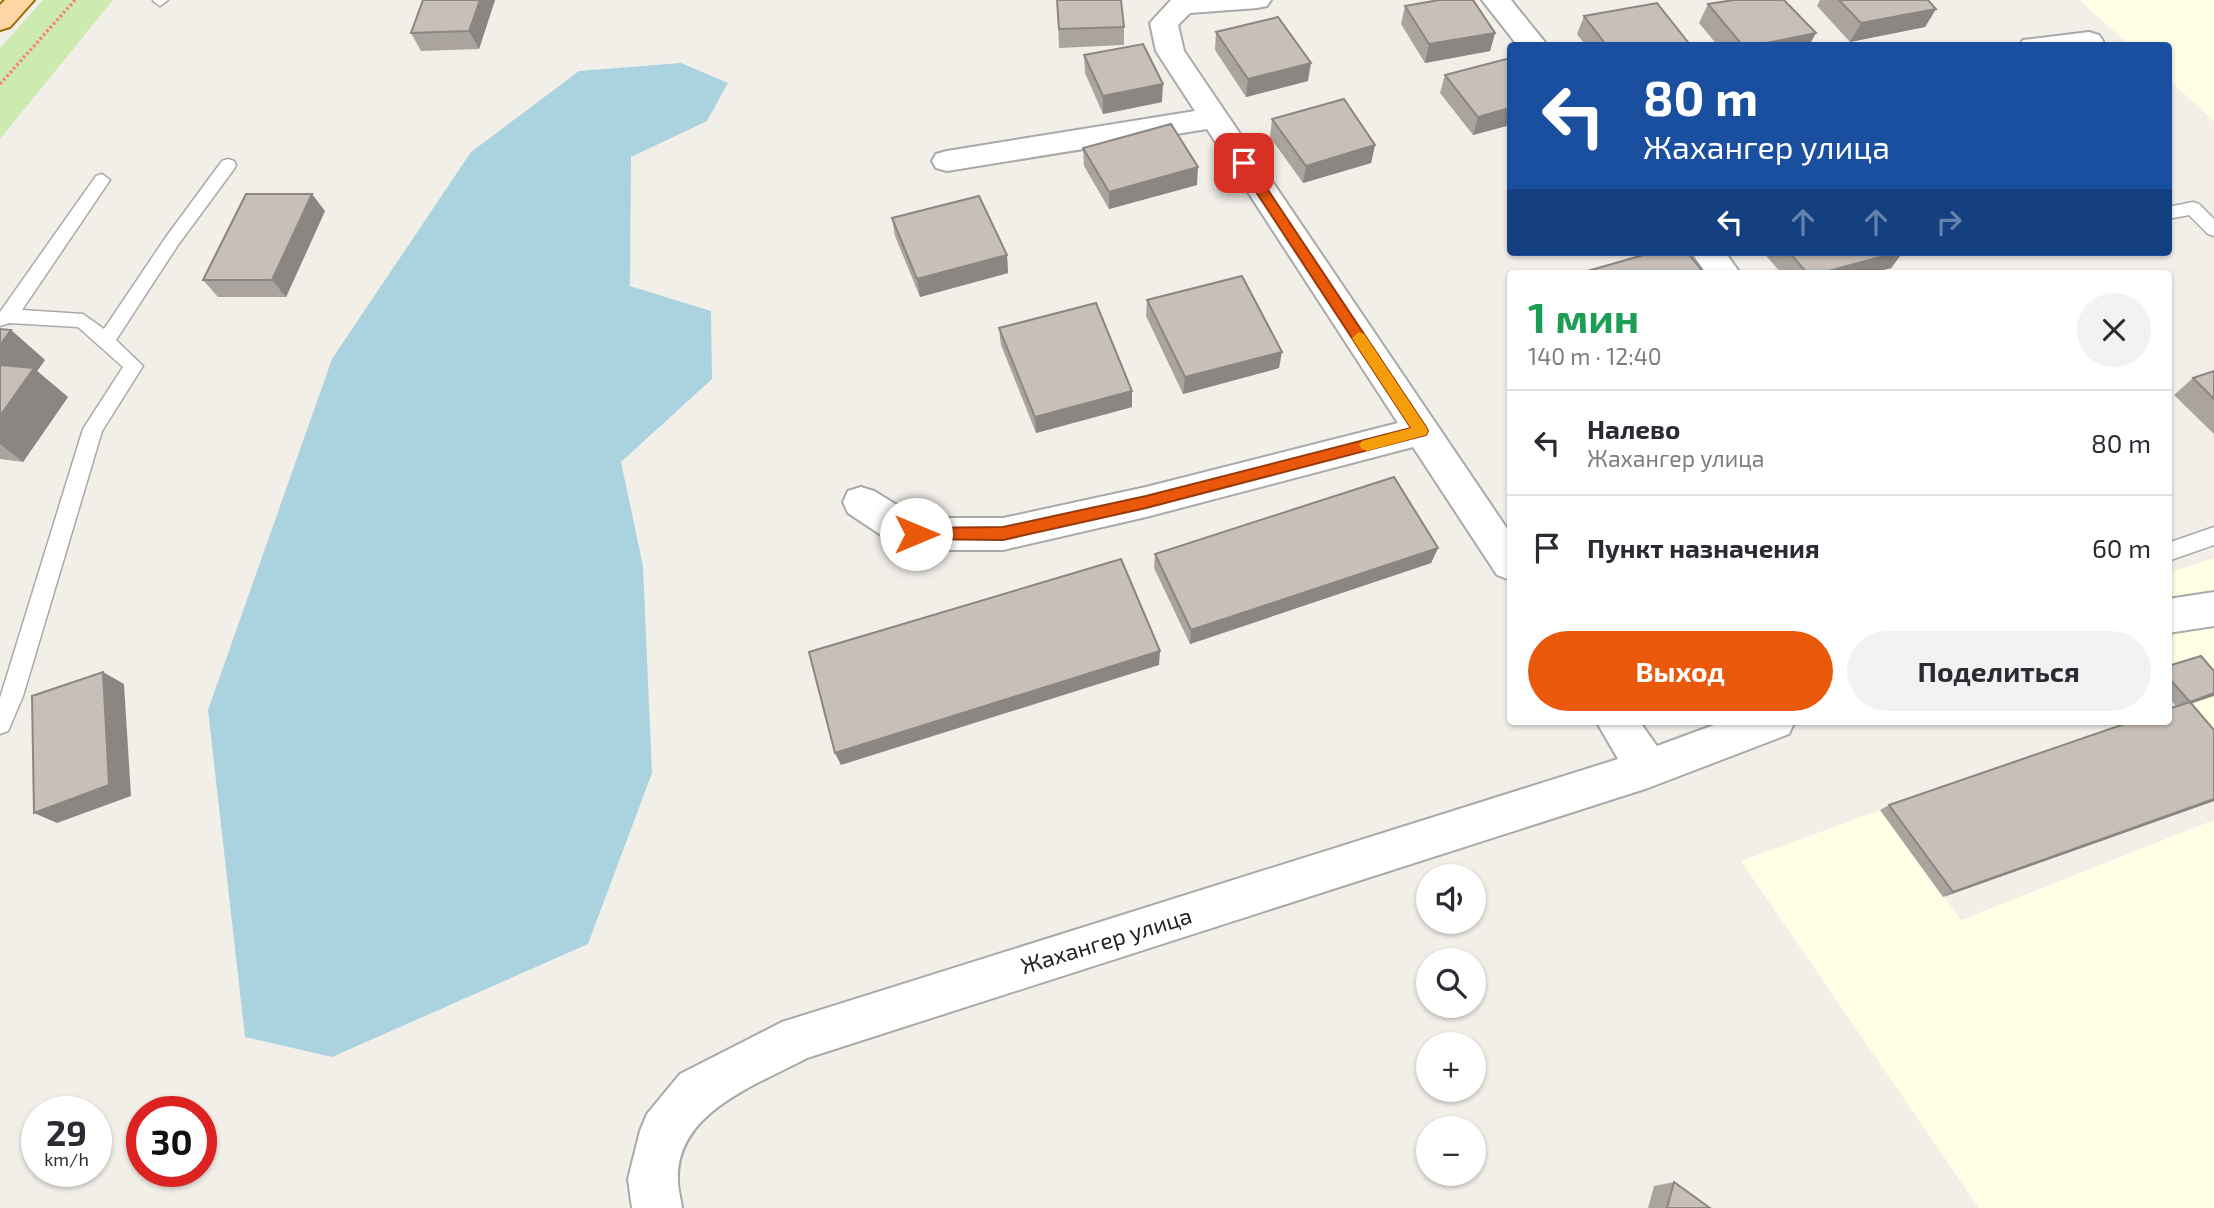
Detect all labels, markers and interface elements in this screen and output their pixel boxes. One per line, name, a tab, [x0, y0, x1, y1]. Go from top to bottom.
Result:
text: 80 m	[1643, 67, 1758, 126]
icon: left	[1528, 70, 1619, 161]
text: Жахангер улица	[1643, 127, 1890, 165]
pin	[1214, 133, 1274, 193]
icon: arrive	[1225, 144, 1263, 182]
icon: left	[1711, 203, 1749, 241]
icon: ahead	[1784, 203, 1822, 241]
icon: ahead	[1857, 203, 1895, 241]
icon: right	[1930, 203, 1968, 241]
text: 1 мин	[1528, 291, 1639, 341]
button: close	[2077, 293, 2151, 367]
text: 140 m · 12:40	[1528, 342, 1662, 370]
text: Налево	[1587, 413, 1680, 444]
icon: left	[1528, 424, 1566, 462]
text: 80 m	[2091, 427, 2151, 458]
text: Жахангер улица	[1587, 444, 1765, 472]
position arrow	[879, 497, 953, 571]
icon: arrive	[1528, 529, 1566, 567]
text: Пункт назначения	[1587, 532, 1820, 563]
text: 60 m	[2092, 532, 2151, 563]
button: Выход	[1528, 631, 1833, 711]
button: Поделиться	[1847, 631, 2151, 711]
map controls	[1416, 864, 1486, 1186]
button: sound	[1416, 864, 1486, 934]
street label: Жахангер улица	[1017, 901, 1195, 980]
button: search	[1416, 948, 1486, 1018]
button: +	[1416, 1032, 1486, 1102]
speed limit sign: 30	[126, 1096, 217, 1187]
text: 29	[46, 1111, 87, 1153]
button: −	[1416, 1116, 1486, 1186]
text: km/h	[44, 1148, 89, 1170]

